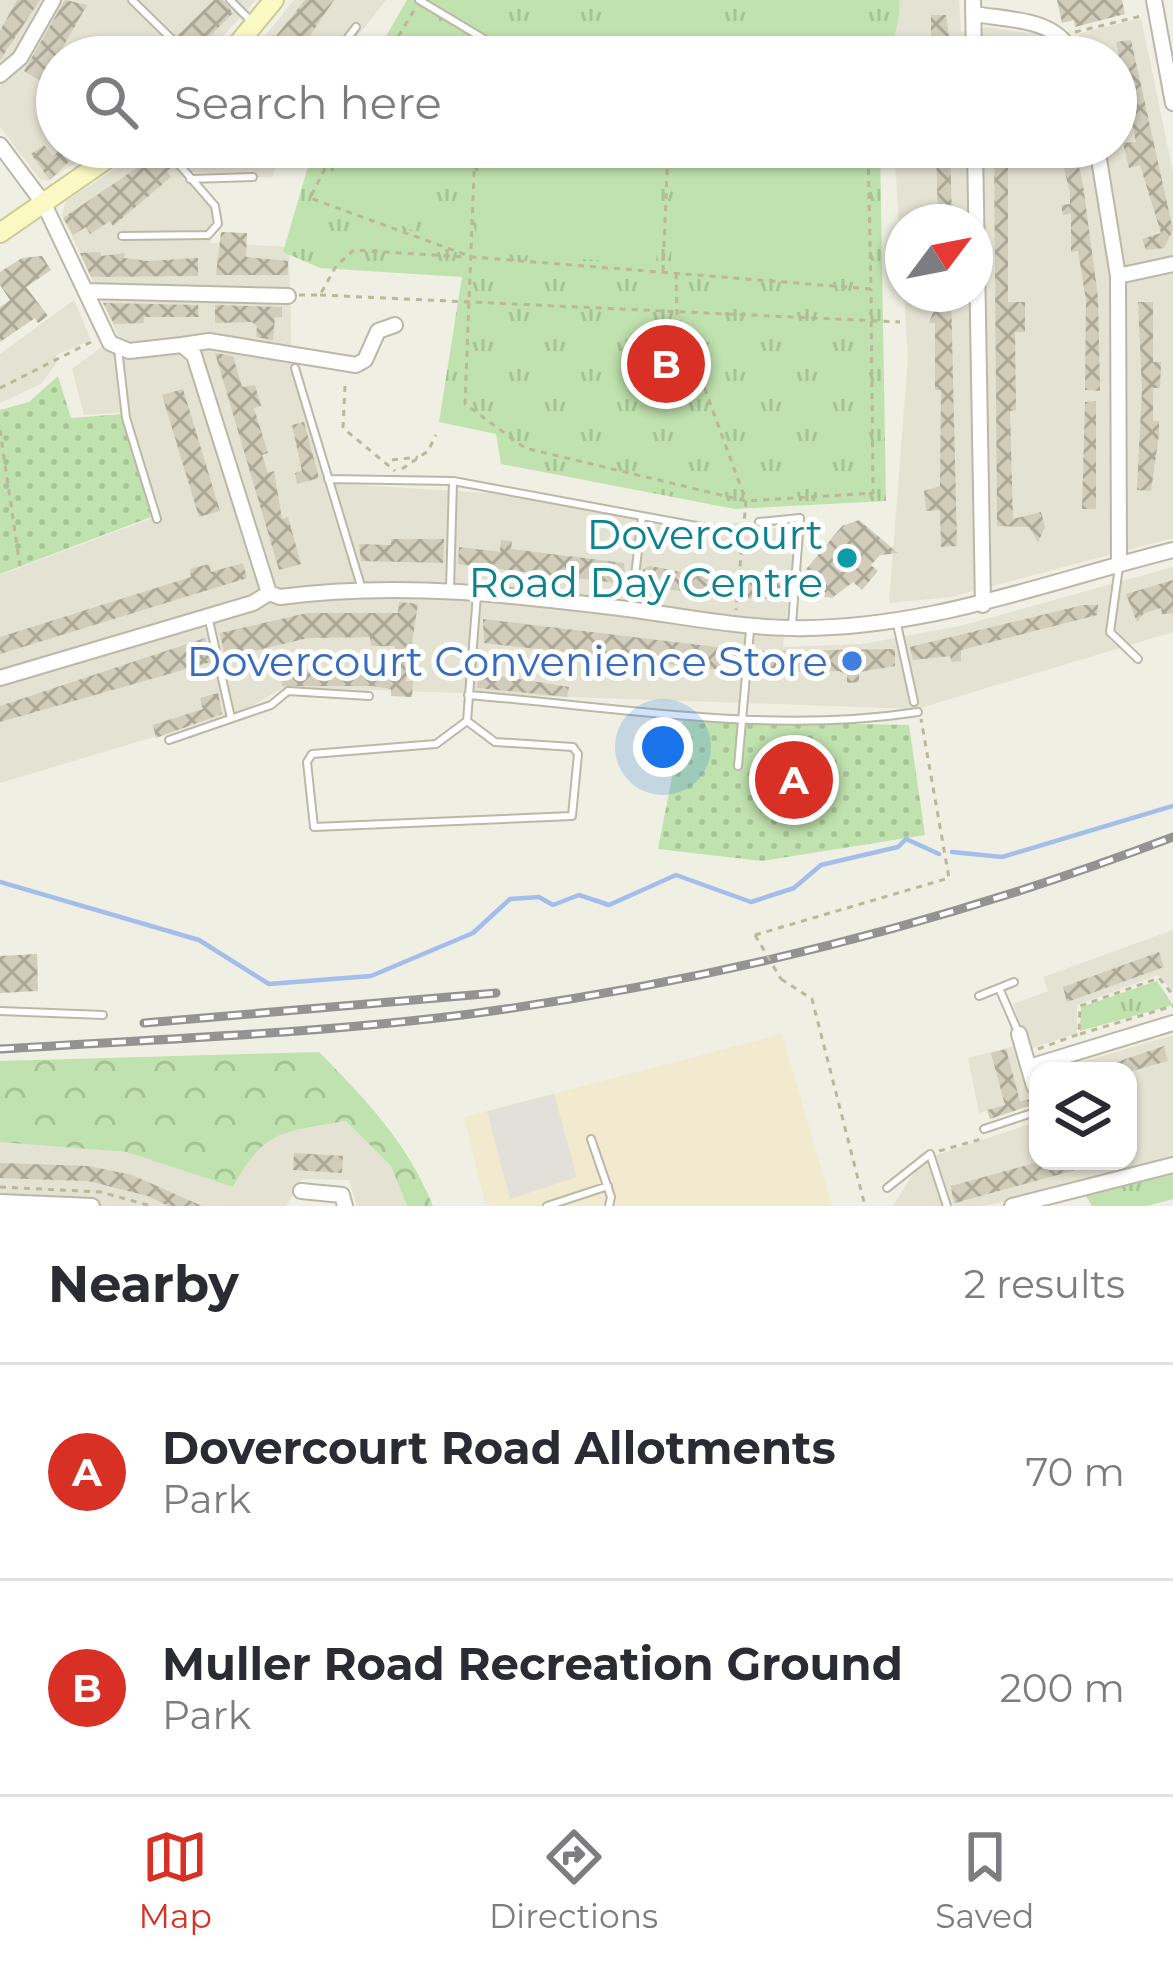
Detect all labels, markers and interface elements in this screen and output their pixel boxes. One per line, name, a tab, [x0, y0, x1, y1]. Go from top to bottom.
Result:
search box	[36, 36, 1137, 168]
icon: search	[78, 69, 144, 135]
text: Search here	[174, 75, 442, 130]
north arrow	[885, 204, 993, 312]
pin: B	[627, 319, 705, 409]
place label: Dovercourt Road Day Centre	[468, 508, 823, 608]
marker: Dovercourt Road Day Centre	[834, 545, 860, 571]
place label: Dovercourt Convenience Store	[187, 635, 828, 687]
marker: Dovercourt Convenience Store	[839, 648, 865, 674]
your location	[633, 717, 693, 777]
pin: A	[755, 735, 833, 825]
map controls	[1029, 1062, 1137, 1170]
button: layers	[1029, 1062, 1137, 1170]
text: Nearby	[48, 1253, 239, 1315]
text: 2 results	[964, 1260, 1125, 1308]
text: Dovercourt Road Allotments	[162, 1420, 836, 1475]
text: A	[72, 1448, 102, 1496]
text: 70 m	[1025, 1448, 1125, 1496]
text: Park	[162, 1475, 251, 1523]
text: Muller Road Recreation Ground	[162, 1636, 903, 1691]
text: B	[72, 1664, 102, 1712]
text: 200 m	[1000, 1664, 1125, 1712]
text: Park	[162, 1691, 251, 1739]
tab: Map	[139, 1824, 212, 1936]
tab: Directions	[489, 1824, 658, 1936]
tab: Saved	[935, 1824, 1034, 1936]

